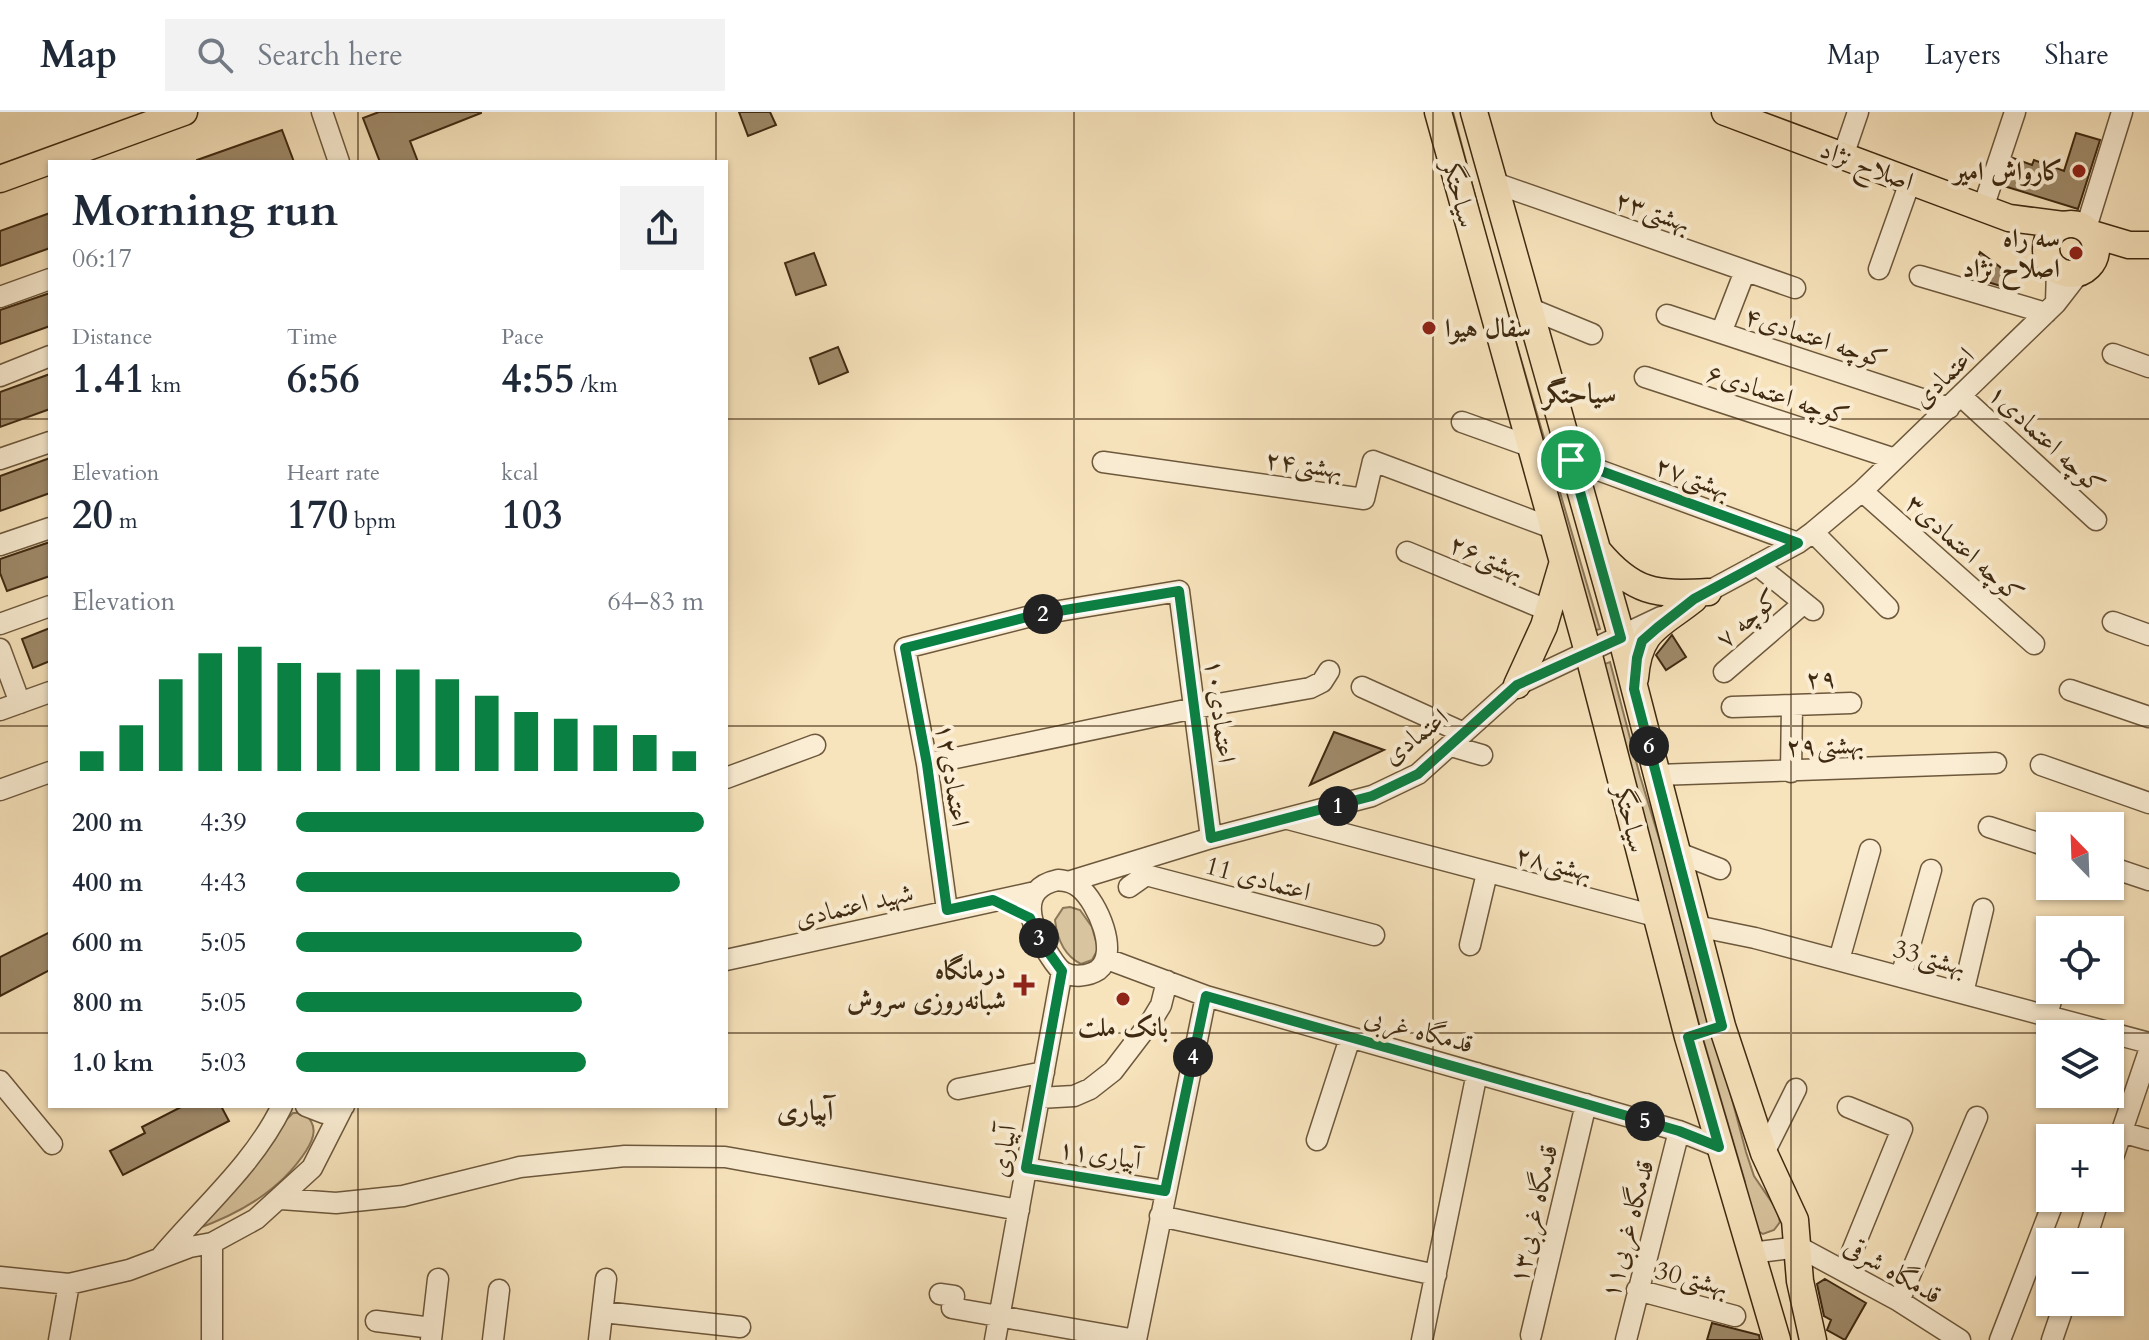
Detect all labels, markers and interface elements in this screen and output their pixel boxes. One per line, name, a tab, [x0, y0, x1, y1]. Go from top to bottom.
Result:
search box	[165, 19, 725, 91]
text: Map	[40, 29, 117, 81]
icon: search	[193, 33, 237, 77]
text: Search here	[257, 35, 403, 76]
text: Map	[1827, 36, 1880, 74]
text: Layers	[1924, 36, 2001, 74]
text: Share	[2045, 36, 2109, 74]
street label: اصلاح نژاد	[1813, 132, 1919, 205]
street label: سیاحتگر	[1433, 154, 1485, 231]
place label: کارواش امیر	[1951, 154, 2063, 189]
marker: کارواش امیر	[2070, 162, 2088, 180]
text: Morning run	[72, 181, 338, 241]
street label: ۲۳بهشتی	[1610, 182, 1695, 242]
button: share	[620, 186, 704, 270]
place label: سه راه اصلاح نژاد	[1962, 221, 2060, 291]
text: 06:17	[72, 241, 132, 276]
marker: سه راه اصلاح نژاد	[2067, 244, 2085, 262]
street label: کوچه اعتمادی۴	[1740, 298, 1892, 377]
place label: سفال هیوا	[1445, 311, 1531, 346]
marker: سفال هیوا	[1420, 319, 1438, 337]
text: Distance	[72, 322, 152, 352]
text: Time	[287, 322, 338, 352]
text: Pace	[501, 322, 544, 352]
street label: اعتمادی	[1905, 339, 1982, 416]
text: 1.41	[72, 352, 145, 407]
text: 6:56	[287, 352, 360, 407]
text: 4:55	[501, 352, 574, 407]
street label: کوچه اعتمادی۶	[1702, 355, 1854, 434]
text: km	[145, 370, 181, 400]
text: /km	[574, 370, 618, 400]
district label: سیاحتگر	[1541, 375, 1616, 413]
street label: کوچه اعتمادی۱	[1981, 376, 2113, 503]
pin	[1537, 426, 1605, 494]
icon: arrive	[1549, 438, 1593, 482]
street label: ۲۴بهشتی	[1263, 442, 1345, 488]
street label: ۲۷بهشتی	[1650, 448, 1735, 508]
text: Elevation	[72, 458, 159, 488]
text: Heart rate	[287, 458, 380, 488]
text: kcal	[501, 458, 538, 488]
street label: کوچه اعتمادی۳	[1898, 486, 2031, 611]
text: 20	[72, 488, 113, 543]
text: 170	[287, 488, 348, 543]
text: 103	[501, 488, 563, 543]
text: m	[113, 506, 138, 536]
text: bpm	[348, 506, 396, 536]
street label: ۲۶بهشتی	[1444, 526, 1530, 590]
street label: کوچه ۷	[1708, 581, 1787, 656]
text: Elevation	[72, 584, 175, 619]
text: 64–83 m	[607, 584, 704, 619]
pin: 2	[1023, 594, 1063, 634]
text: 2	[1037, 599, 1049, 629]
street label: اعتمادی۱۰	[1197, 657, 1244, 765]
street label: ۲۹	[1805, 660, 1837, 697]
street label: اعتمادی	[1375, 700, 1455, 773]
street label: اعتمادی۱۲	[927, 721, 978, 829]
pin: 6	[1629, 726, 1669, 766]
street label: ۲۹بهشتی	[1785, 727, 1865, 765]
text: 6	[1643, 731, 1655, 761]
street label: سیاحتگر	[1605, 779, 1656, 856]
pin: 1	[1318, 786, 1358, 826]
text: 1	[1332, 791, 1344, 821]
text: 200 m	[72, 805, 143, 840]
text: 4:39	[200, 805, 247, 840]
north arrow	[2036, 812, 2124, 900]
map controls	[2036, 812, 2124, 1316]
street label: ۲۸بهشتی	[1512, 837, 1596, 891]
street label: 11 اعتمادی	[1201, 848, 1314, 909]
text: 400 m	[72, 865, 143, 900]
text: 4:43	[200, 865, 247, 900]
street label: شهید اعتمادی	[792, 875, 917, 936]
button: locate	[2036, 916, 2124, 1004]
pin: 3	[1019, 918, 1059, 958]
text: 3	[1033, 923, 1045, 953]
text: 600 m	[72, 925, 143, 960]
text: 5:05	[200, 925, 247, 960]
street label: 33بهشتی	[1889, 931, 1970, 985]
place label: درمانگاه شبانه‌روزی سروش	[847, 953, 1006, 1018]
marker: درمانگاه شبانه‌روزی سروش	[1013, 974, 1035, 996]
text: 800 m	[72, 985, 143, 1020]
text: 5:05	[200, 985, 247, 1020]
marker: بانک ملت	[1114, 990, 1132, 1008]
street label: قدمگاه غربی	[1360, 999, 1477, 1063]
place label: بانک ملت	[1078, 1010, 1168, 1045]
button: layers	[2036, 1020, 2124, 1108]
pin: 4	[1173, 1037, 1213, 1077]
text: 4	[1187, 1042, 1199, 1072]
text: 1.0 km	[72, 1045, 153, 1080]
text: 5:03	[200, 1045, 247, 1080]
district label: آبیاری	[777, 1092, 836, 1130]
pin: 5	[1625, 1101, 1665, 1141]
text: 5	[1639, 1106, 1651, 1136]
street label: آبیاری	[982, 1120, 1026, 1180]
button: +	[2036, 1124, 2124, 1212]
street label: آبیاری۱۱	[1056, 1131, 1146, 1179]
street label: قدمگاه غربی۱۳	[1500, 1141, 1567, 1287]
street label: قدمگاه غربی۱۱	[1592, 1156, 1664, 1302]
button: −	[2036, 1228, 2124, 1316]
street label: قدمگاه شرقی	[1838, 1229, 1948, 1312]
street label: 30بهشتی	[1651, 1253, 1732, 1305]

